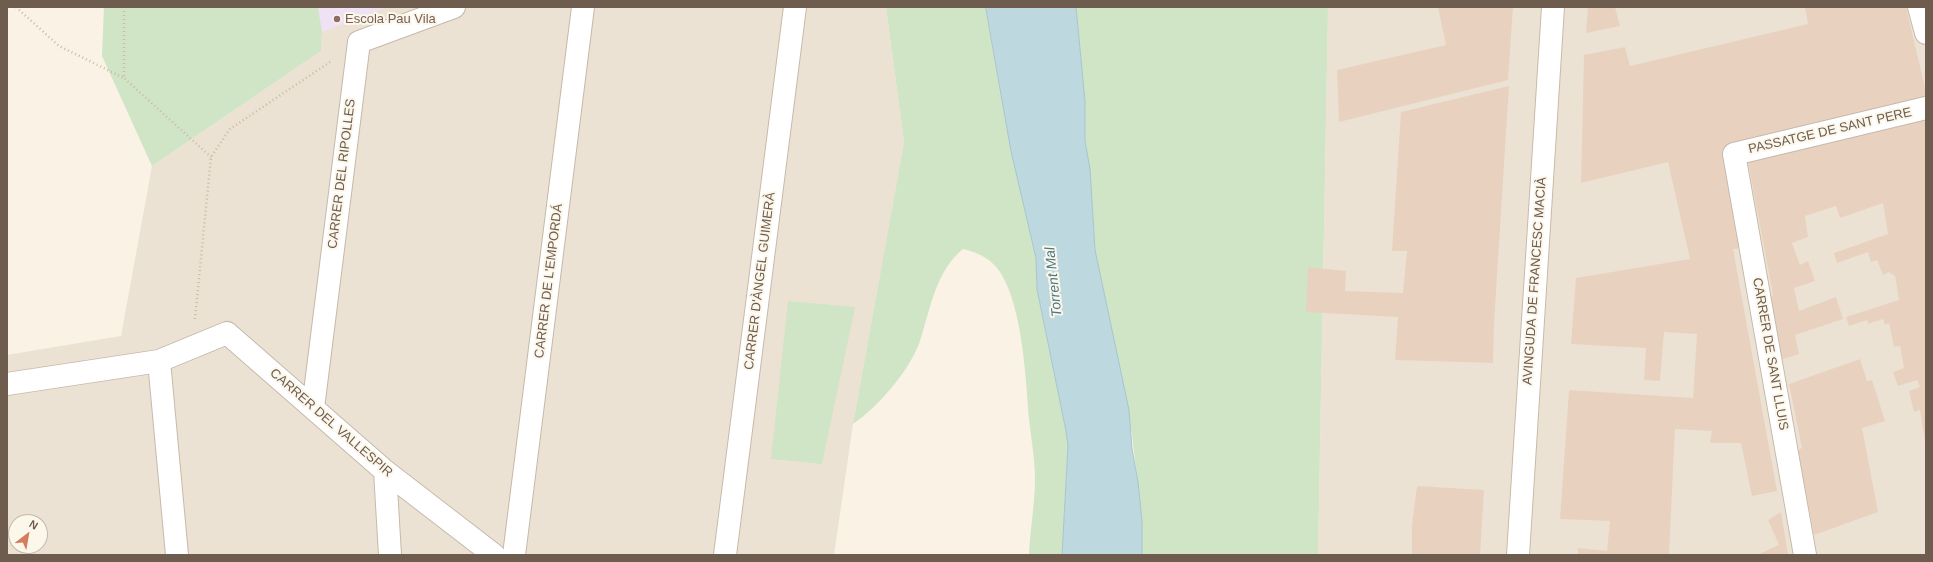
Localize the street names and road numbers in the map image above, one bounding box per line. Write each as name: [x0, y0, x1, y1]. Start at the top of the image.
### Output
street label: CARRER DEL RIPOLLES: [325, 98, 359, 250]
street label: PASSATGE DE SANT PERE: [1747, 105, 1913, 157]
street label: AVINGUDA DE FRANCESC MACIÀ: [1520, 176, 1550, 386]
street label: CARRER D'ÀNGEL GUIMERÀ: [741, 191, 779, 371]
street label: CARRER DE L'EMPORDÁ: [532, 203, 566, 359]
street label: CARRER DE SANT LLUIS: [1749, 277, 1791, 431]
street label: CARRER DEL VALLESPIR: [267, 366, 395, 480]

